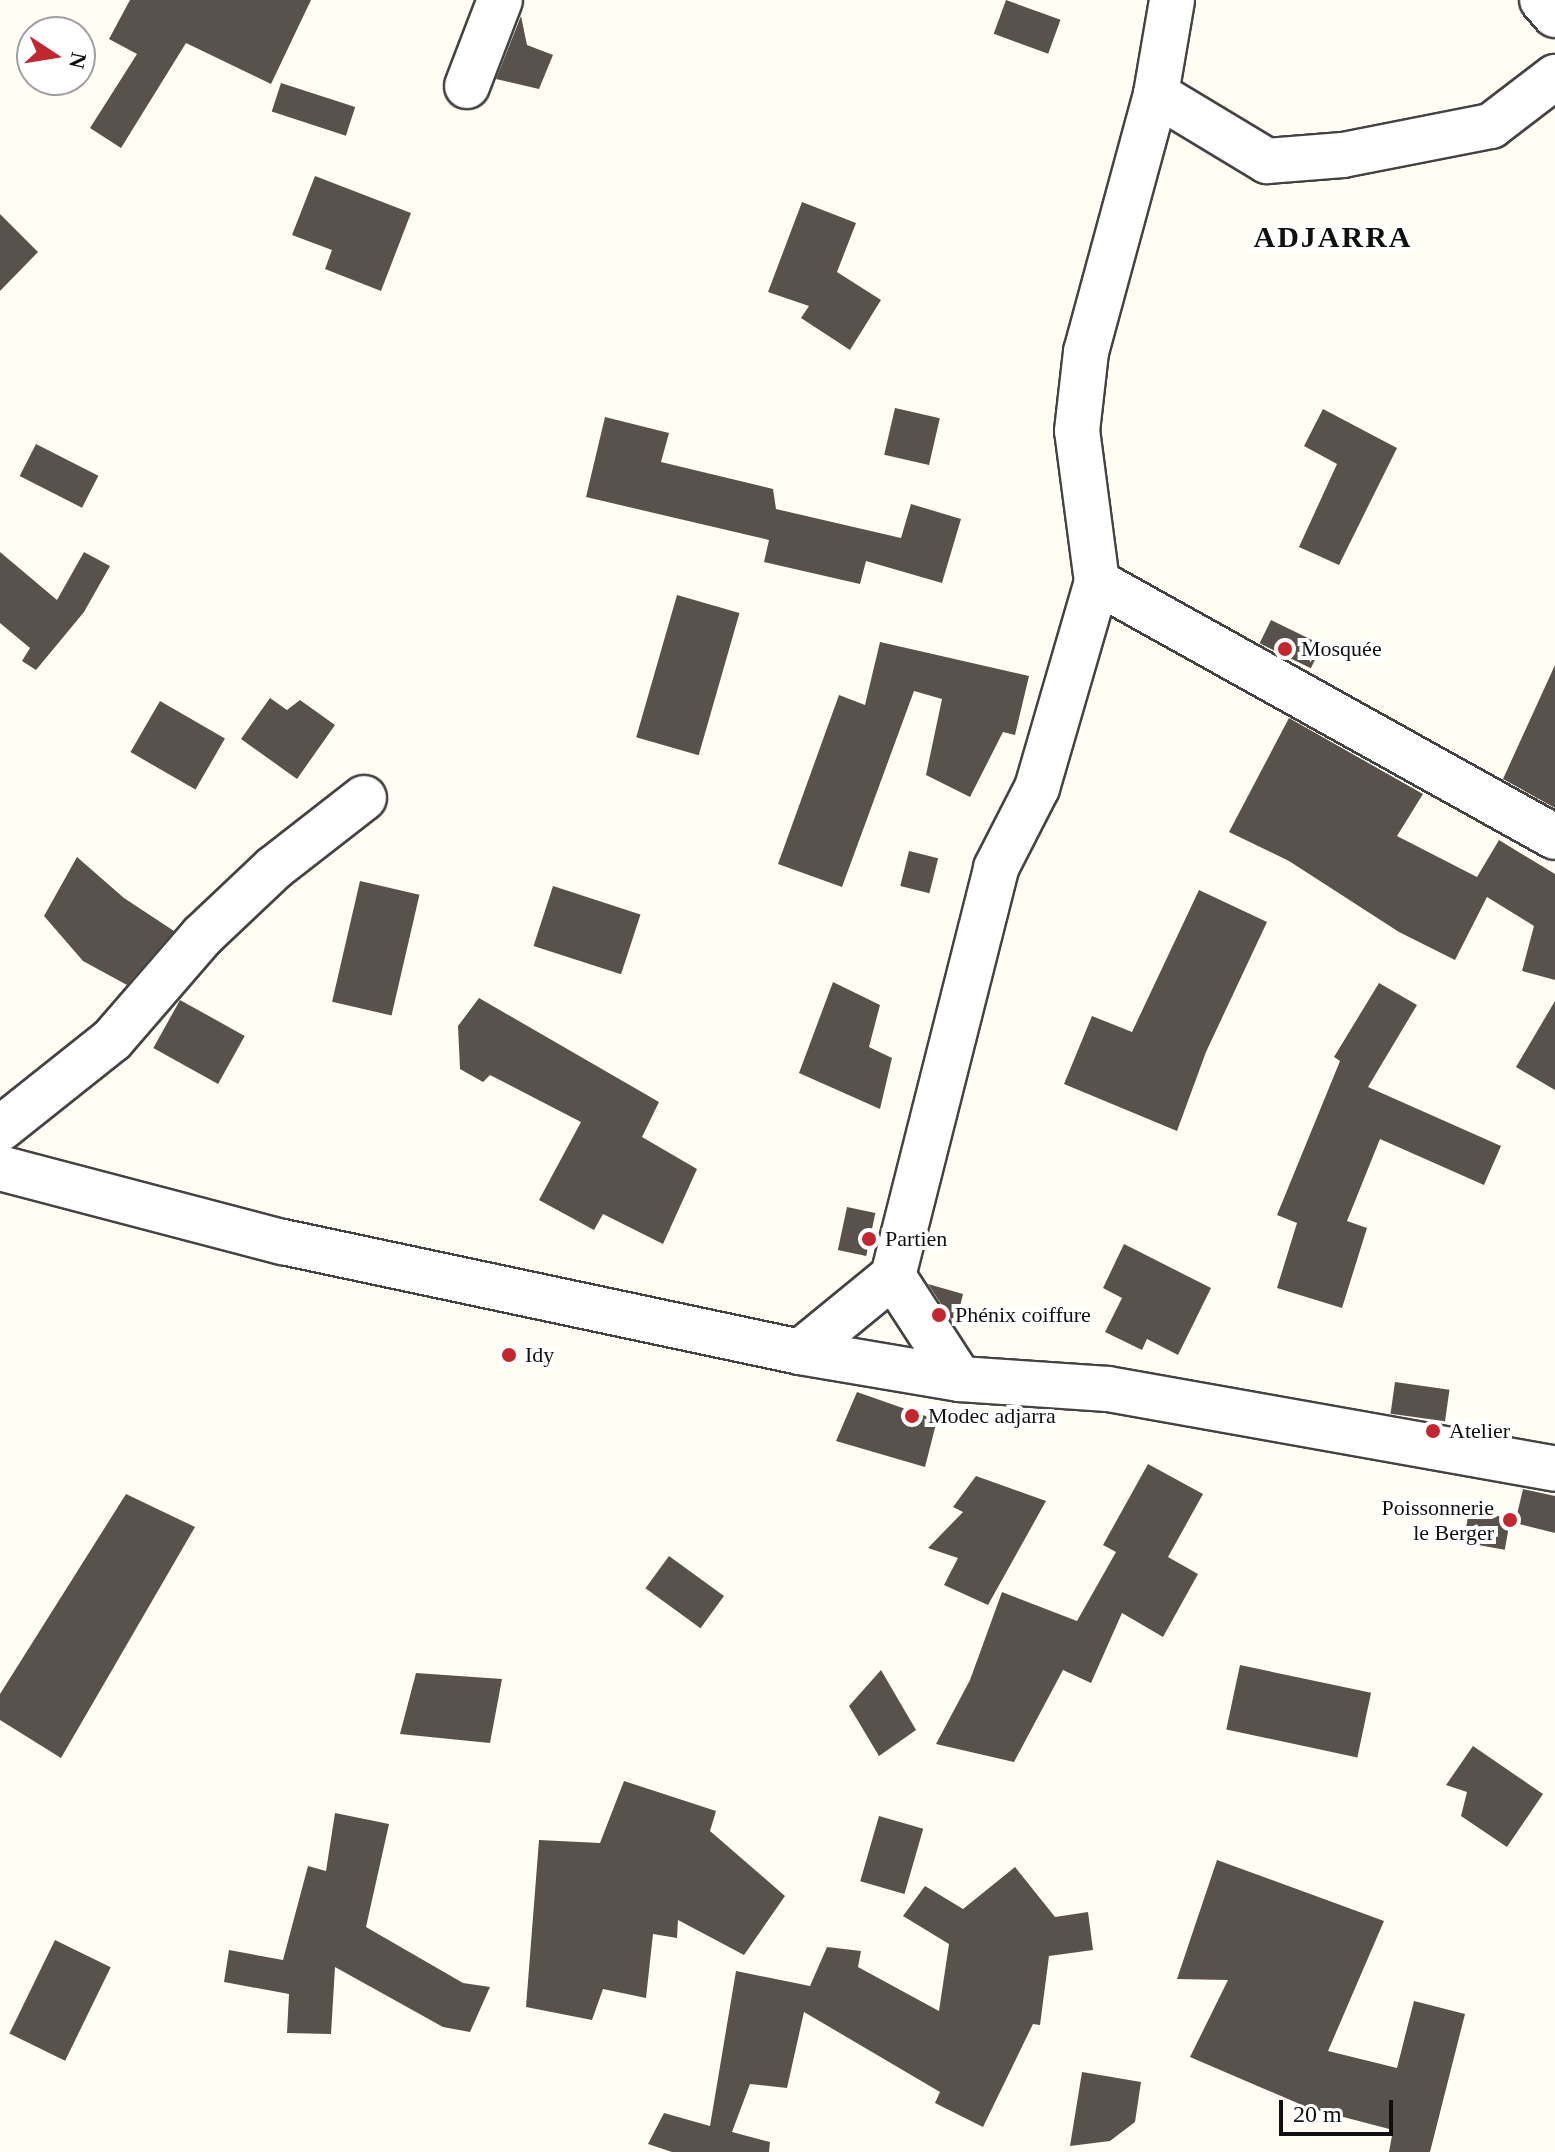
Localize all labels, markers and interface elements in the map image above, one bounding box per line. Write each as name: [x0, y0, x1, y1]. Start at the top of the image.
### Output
north arrow: [16, 16, 96, 96]
text: N: [64, 50, 92, 71]
district label: ADJARRA: [1254, 219, 1412, 255]
place label: Mosquée: [1301, 636, 1382, 662]
marker: Mosquée: [1276, 640, 1294, 658]
place label: Partien: [885, 1226, 947, 1252]
marker: Partien: [860, 1230, 878, 1248]
place label: Phénix coiffure: [955, 1302, 1091, 1328]
marker: Phénix coiffure: [930, 1306, 948, 1324]
place label: Idy: [525, 1342, 554, 1368]
marker: Idy: [500, 1346, 518, 1364]
place label: Modec adjarra: [928, 1403, 1056, 1429]
marker: Modec adjarra: [903, 1407, 921, 1425]
place label: Atelier: [1449, 1418, 1510, 1444]
marker: Atelier: [1424, 1422, 1442, 1440]
place label: Poissonnerie le Berger: [1382, 1494, 1494, 1546]
marker: Poissonnerie le Berger: [1501, 1511, 1519, 1529]
scale bar: [1283, 2084, 1397, 2134]
text: 20 m: [1293, 2101, 1342, 2127]

